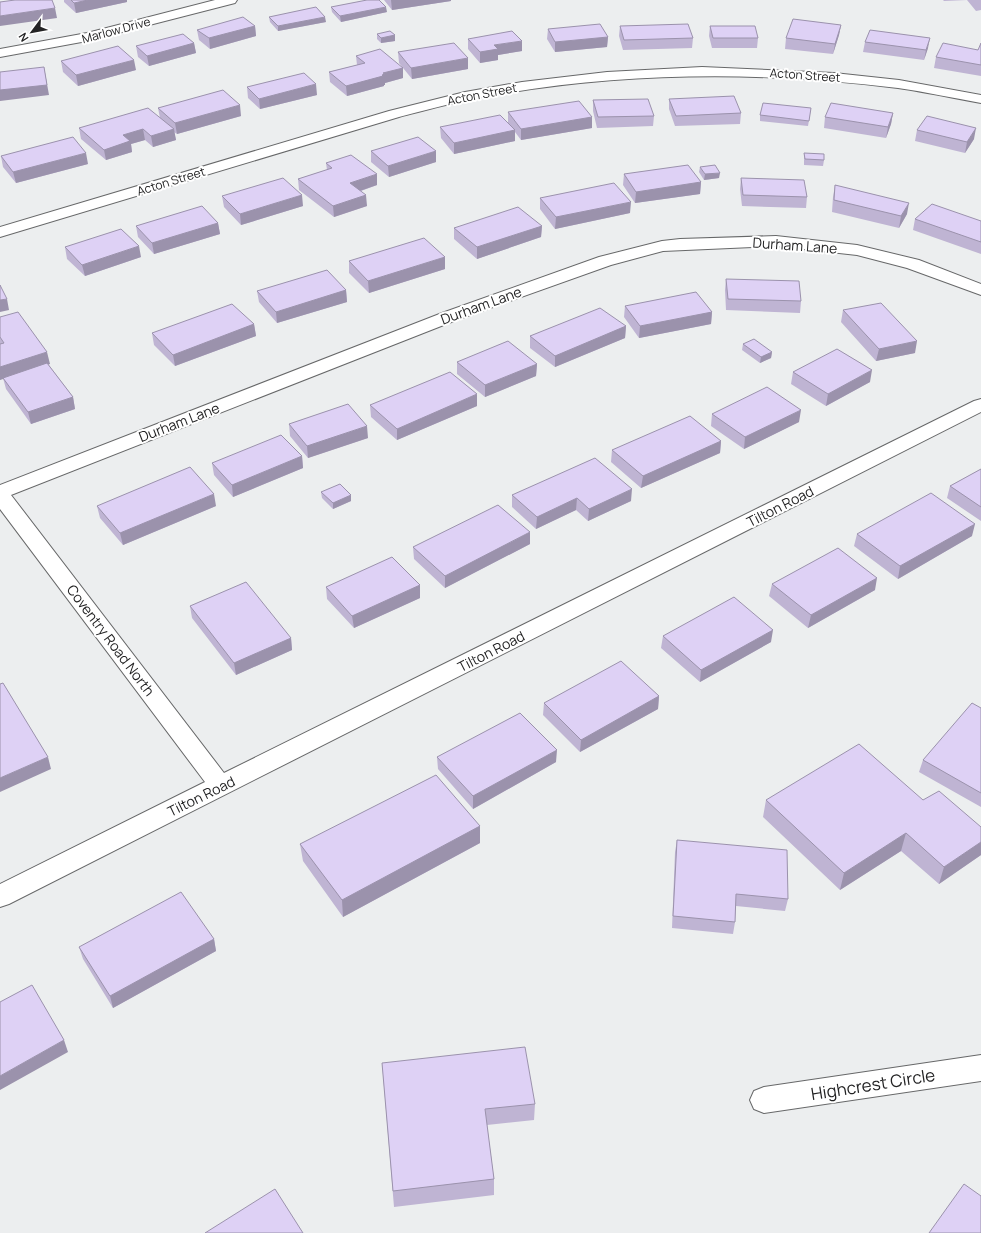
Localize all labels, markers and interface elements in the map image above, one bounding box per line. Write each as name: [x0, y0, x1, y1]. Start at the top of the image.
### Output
north arrow: [12, 12, 52, 52]
street label: Marlow Drive: [80, 13, 152, 47]
text: N: [15, 30, 32, 45]
street label: Acton Street: [769, 64, 841, 86]
street label: Acton Street: [446, 79, 518, 109]
street label: Acton Street: [135, 162, 207, 199]
street label: Durham Lane: [752, 233, 838, 257]
street label: Durham Lane: [438, 282, 524, 328]
street label: Durham Lane: [136, 398, 222, 446]
street label: Tilton Road: [743, 481, 817, 531]
street label: Coventry Road North: [63, 580, 159, 700]
street label: Tilton Road: [454, 626, 528, 676]
street label: Tilton Road: [164, 772, 238, 820]
street label: Highcrest Circle: [809, 1063, 937, 1105]

